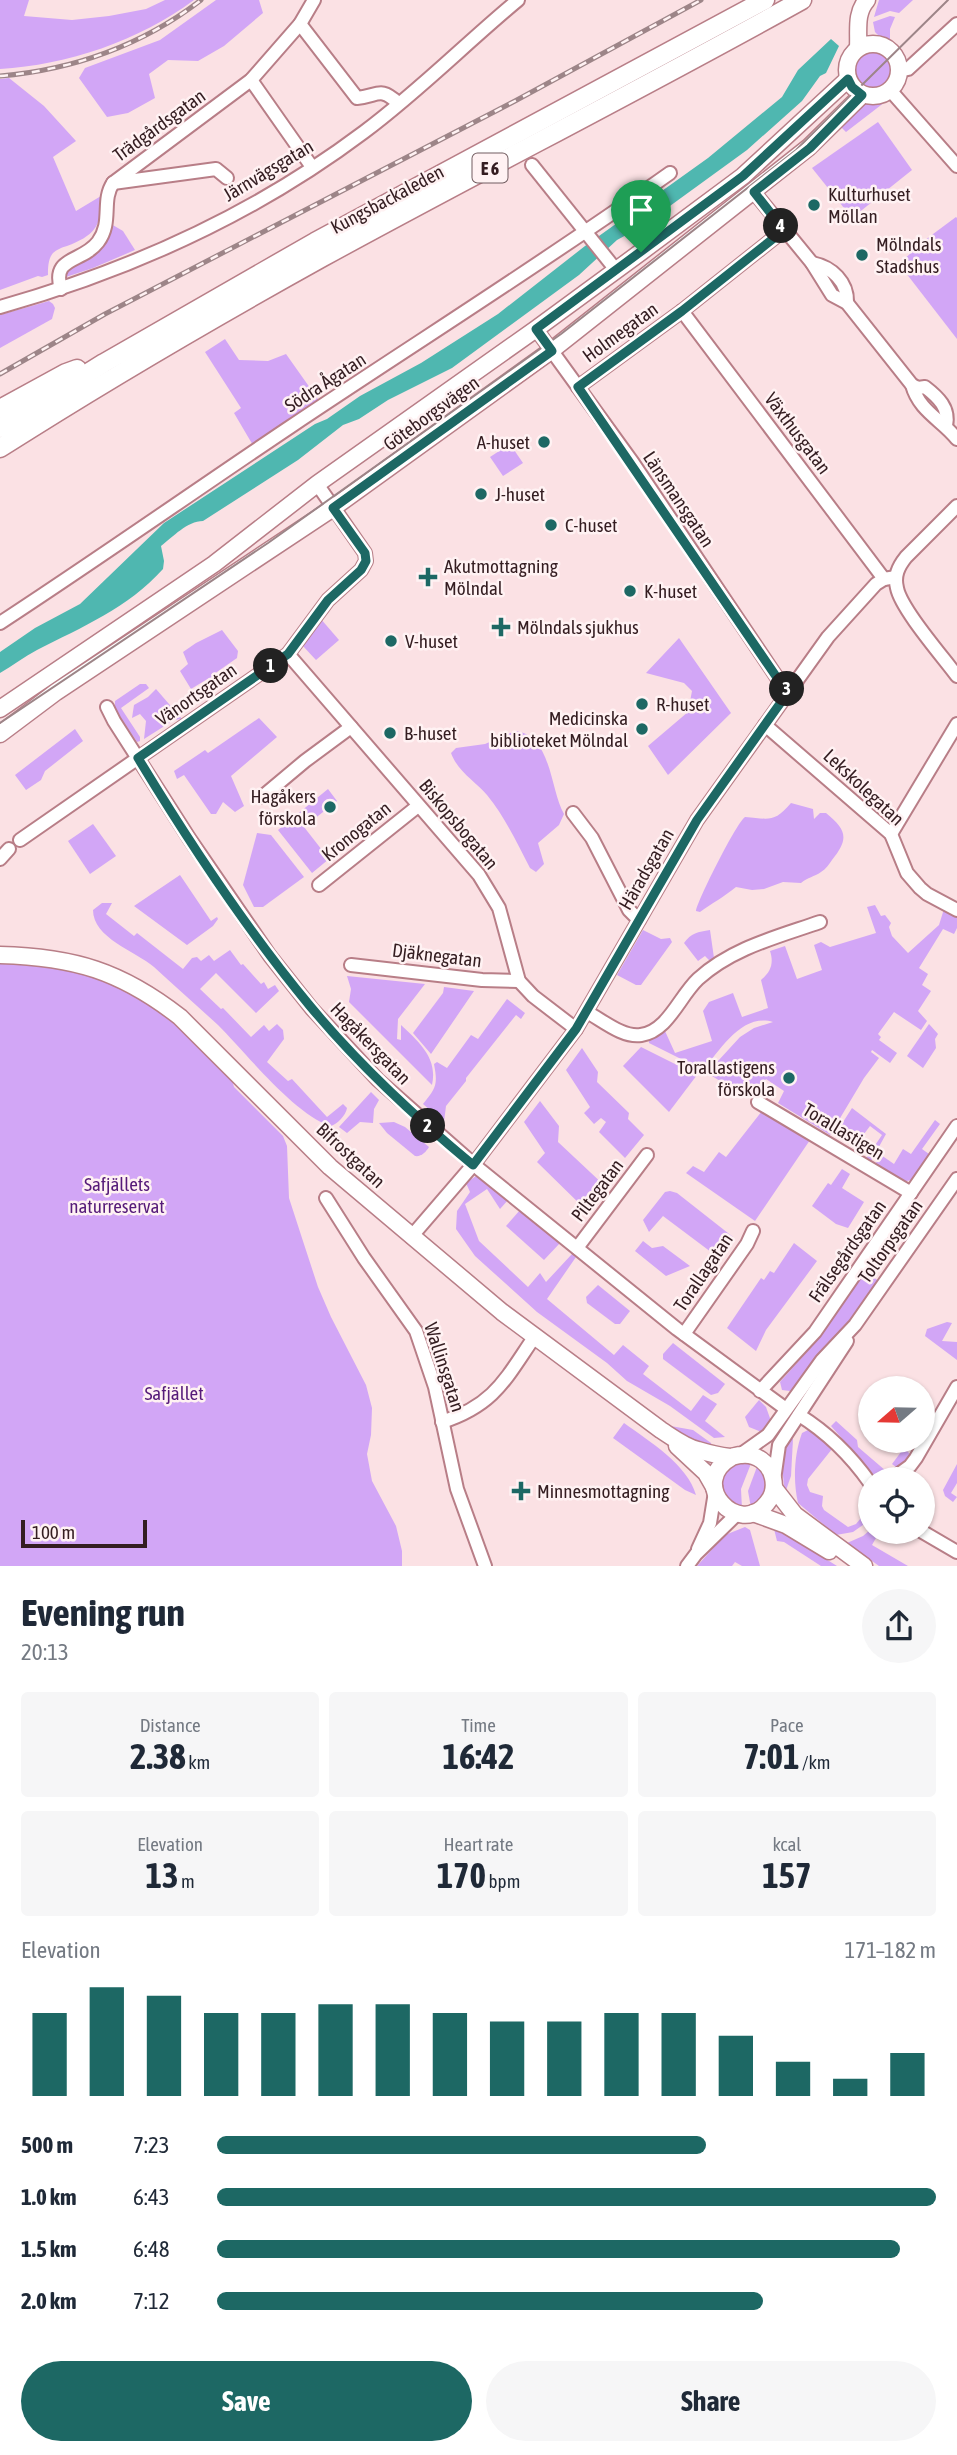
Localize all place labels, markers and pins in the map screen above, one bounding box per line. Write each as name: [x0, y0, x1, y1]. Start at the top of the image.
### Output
pin: [611, 180, 671, 252]
place label: Kulturhuset Möllan: [828, 183, 911, 227]
marker: Kulturhuset Möllan: [806, 197, 822, 213]
pin: 4: [764, 208, 798, 244]
place label: Mölndals Stadshus: [876, 233, 942, 277]
marker: Mölndals Stadshus: [854, 247, 870, 263]
place label: A-huset: [477, 431, 530, 453]
marker: A-huset: [536, 434, 552, 450]
place label: J-huset: [495, 483, 545, 505]
marker: J-huset: [473, 486, 489, 502]
place label: C-huset: [565, 514, 618, 536]
marker: C-huset: [543, 517, 559, 533]
place label: Akutmottagning Mölndal: [444, 555, 559, 599]
marker: Akutmottagning Mölndal: [418, 567, 438, 587]
place label: K-huset: [644, 580, 697, 602]
marker: K-huset: [622, 583, 638, 599]
place label: Mölndals sjukhus: [517, 616, 639, 638]
marker: Mölndals sjukhus: [491, 617, 511, 637]
place label: V-huset: [405, 630, 458, 652]
marker: V-huset: [383, 633, 399, 649]
pin: 1: [254, 648, 288, 684]
pin: 3: [770, 672, 804, 706]
place label: R-huset: [656, 693, 709, 715]
marker: R-huset: [634, 696, 650, 712]
place label: Medicinska biblioteket Mölndal: [490, 707, 628, 751]
marker: Medicinska biblioteket Mölndal: [634, 721, 650, 737]
place label: B-huset: [404, 722, 457, 744]
marker: B-huset: [382, 725, 398, 741]
place label: Hagåkers förskola: [251, 785, 316, 829]
marker: Hagåkers förskola: [322, 799, 338, 815]
place label: Torallastigens förskola: [677, 1056, 775, 1100]
marker: Torallastigens förskola: [781, 1070, 797, 1086]
pin: 2: [410, 1108, 446, 1144]
place label: Minnesmottagning: [537, 1480, 670, 1502]
marker: Minnesmottagning: [511, 1481, 531, 1501]

